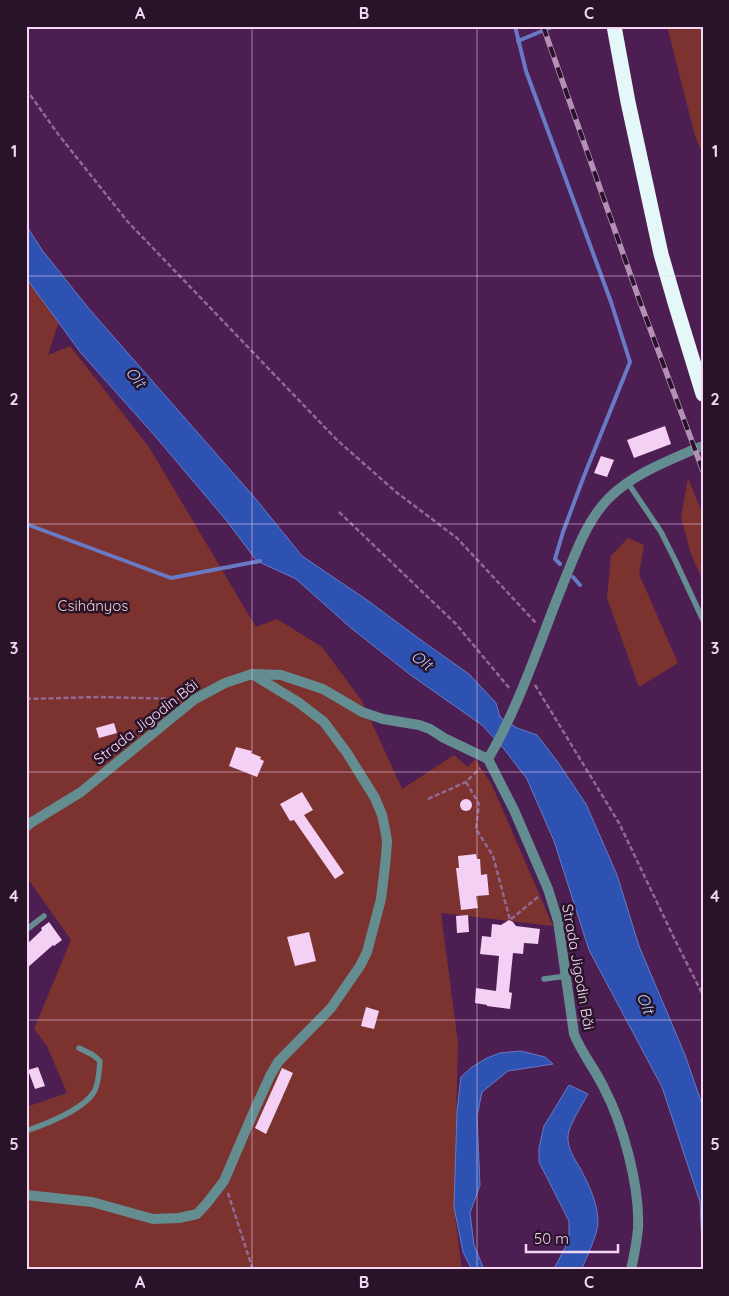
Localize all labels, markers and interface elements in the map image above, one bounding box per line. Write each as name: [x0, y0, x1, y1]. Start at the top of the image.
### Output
text: A: [135, 3, 146, 23]
text: B: [359, 3, 369, 23]
text: C: [584, 3, 594, 23]
text: 1: [11, 141, 17, 161]
text: 1: [712, 141, 718, 161]
water label: Olt: [122, 362, 151, 393]
text: 2: [9, 389, 19, 409]
text: 2: [710, 389, 720, 409]
park label: Csihányos: [58, 596, 128, 615]
text: 3: [10, 638, 18, 658]
text: 3: [711, 638, 719, 658]
water label: Olt: [408, 646, 438, 675]
street label: Strada Jigodin Băi: [90, 675, 202, 768]
text: 4: [9, 886, 19, 906]
text: 4: [710, 886, 720, 906]
street label: Strada Jigodin Băi: [558, 902, 599, 1031]
water label: Olt: [633, 989, 660, 1018]
text: 5: [9, 1134, 19, 1154]
text: 5: [710, 1134, 720, 1154]
scale bar: [526, 1221, 619, 1253]
text: 50 m: [534, 1229, 569, 1248]
text: A: [135, 1272, 146, 1292]
text: B: [359, 1272, 369, 1292]
text: C: [584, 1272, 594, 1292]

